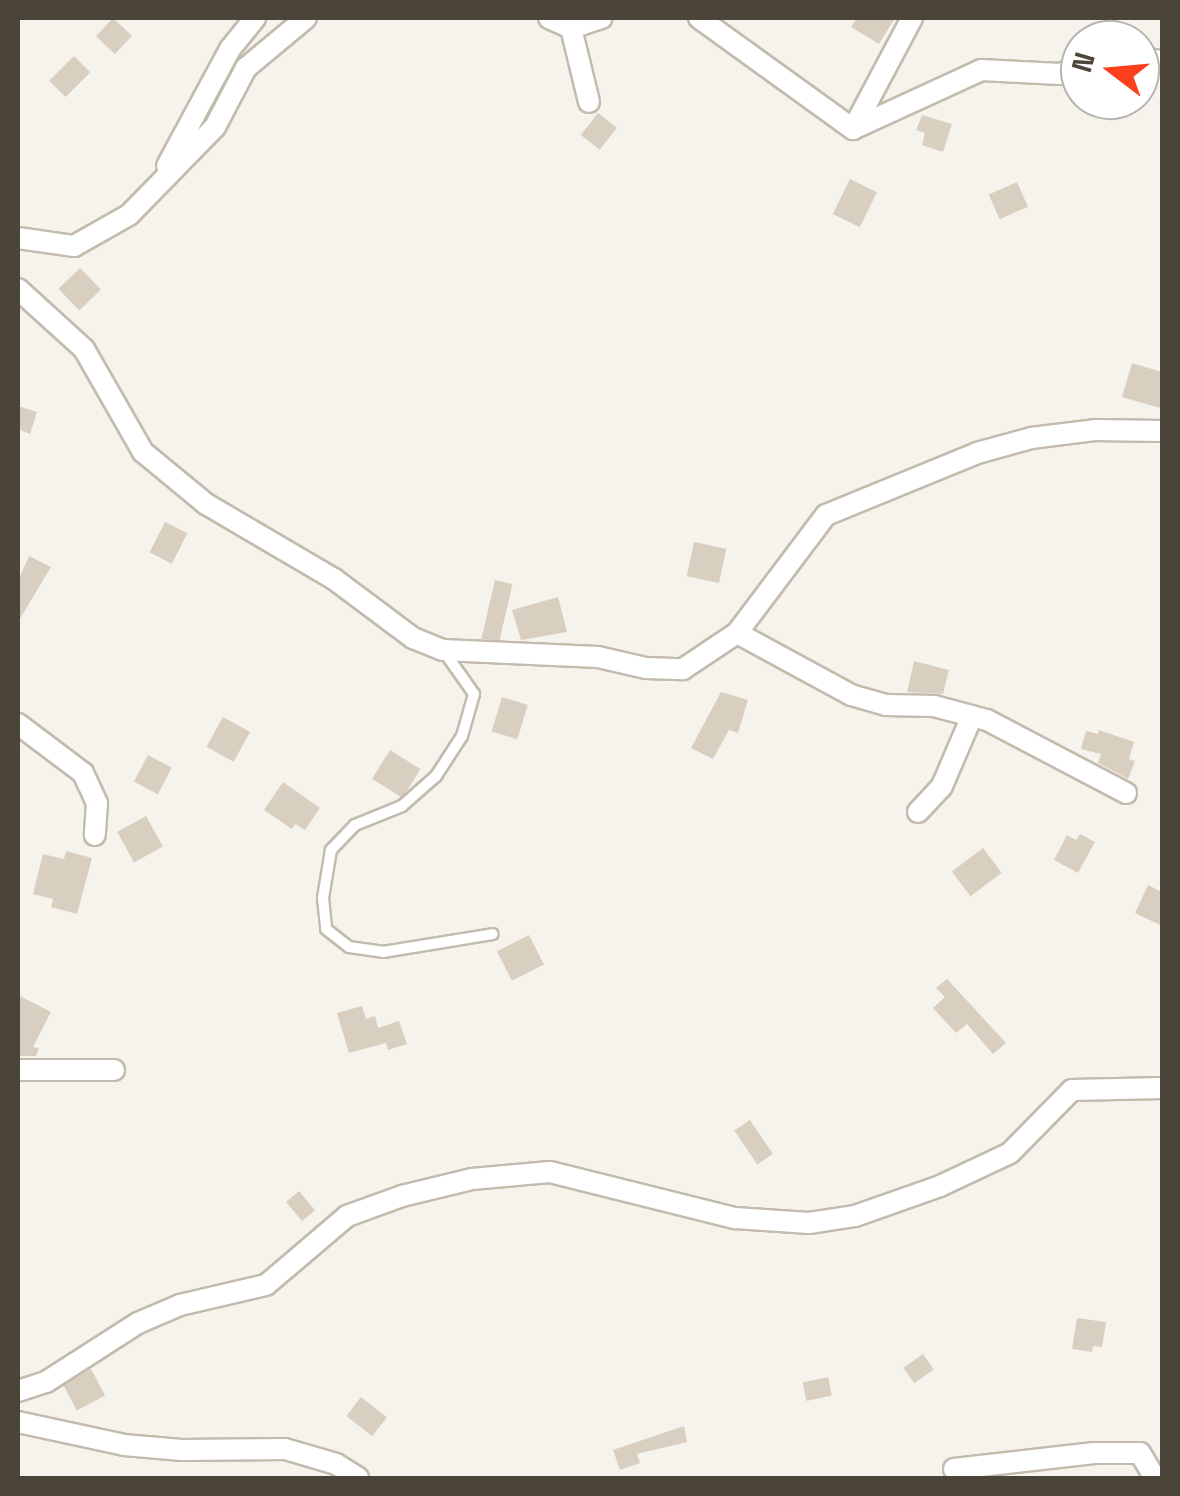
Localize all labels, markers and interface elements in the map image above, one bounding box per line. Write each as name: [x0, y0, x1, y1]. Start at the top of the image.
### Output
north arrow: [1060, 20, 1160, 120]
text: N: [1063, 48, 1103, 76]

